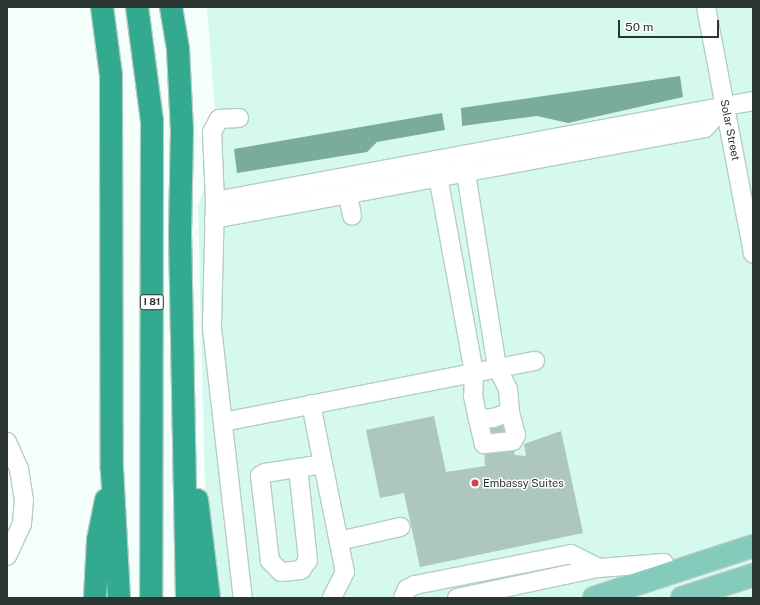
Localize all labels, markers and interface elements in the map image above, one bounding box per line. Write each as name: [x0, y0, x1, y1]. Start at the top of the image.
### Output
scale bar: [620, 12, 721, 38]
text: 50 m: [625, 20, 653, 34]
street label: Solar Street: [718, 98, 742, 162]
road number: I 81: [139, 294, 165, 310]
place label: Embassy Suites: [483, 476, 564, 490]
marker: Embassy Suites: [470, 478, 480, 488]

